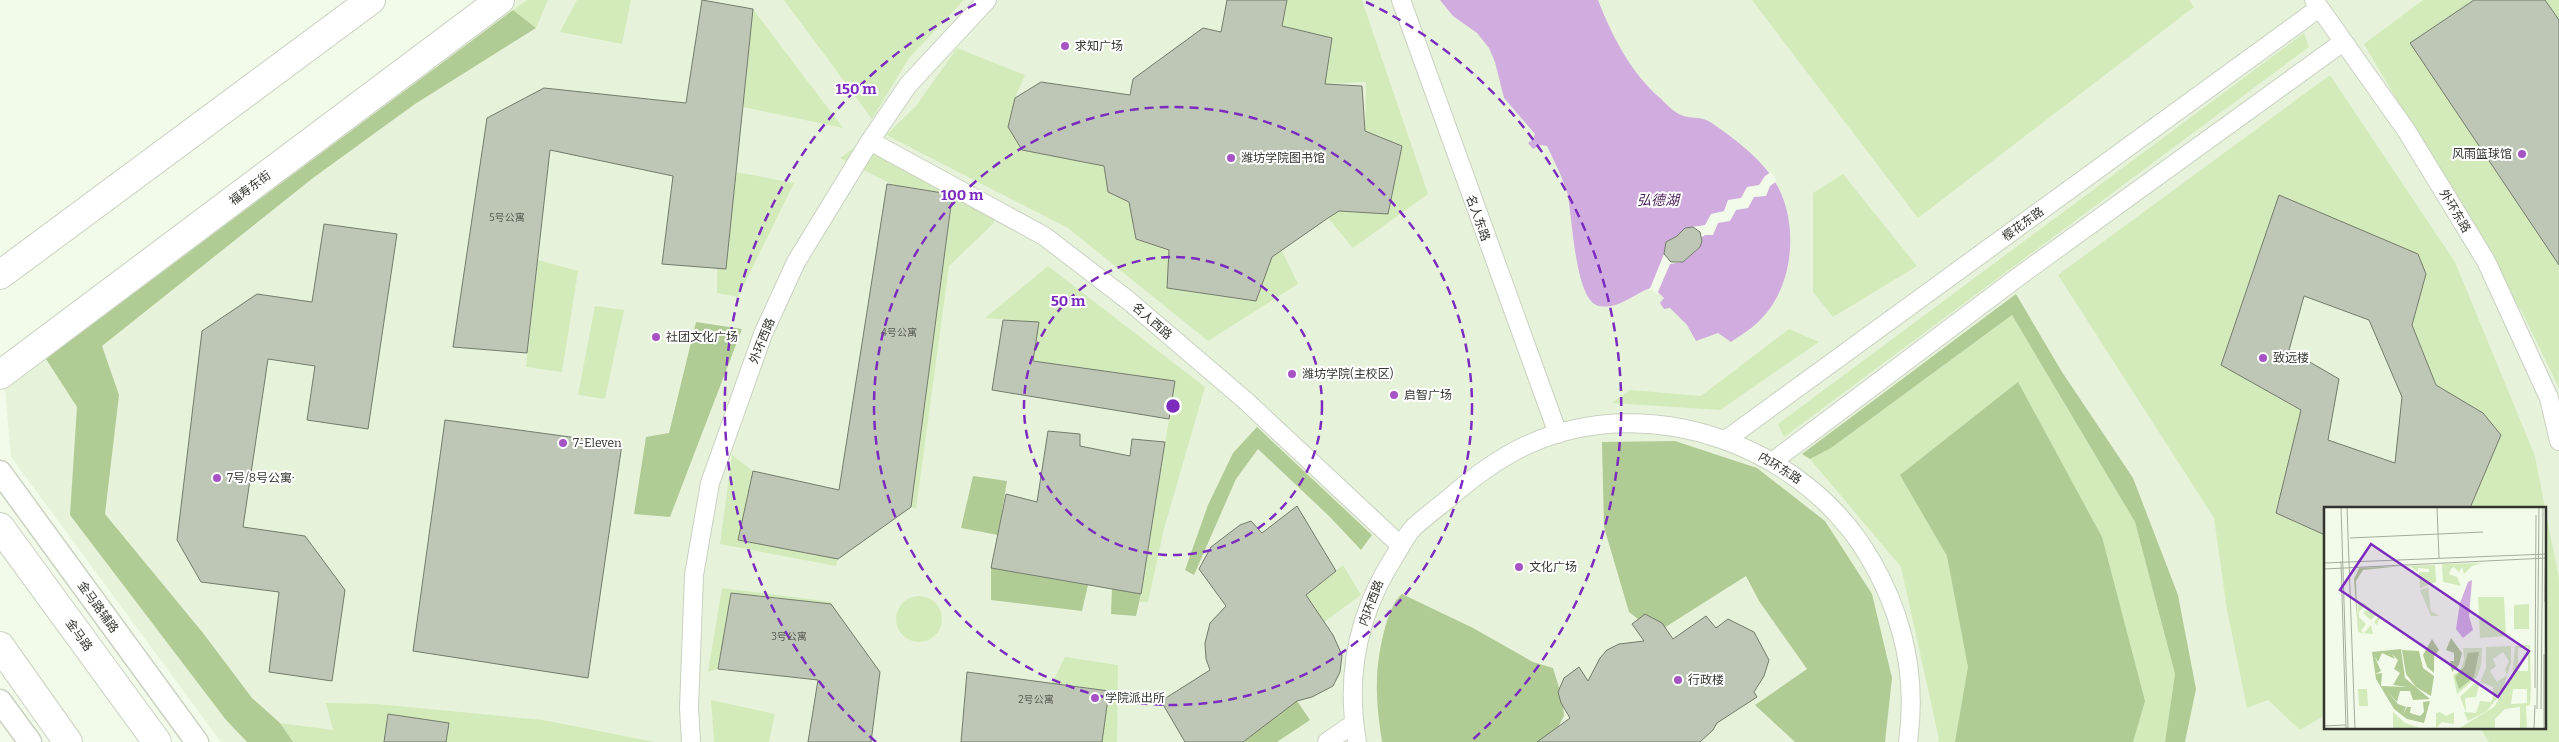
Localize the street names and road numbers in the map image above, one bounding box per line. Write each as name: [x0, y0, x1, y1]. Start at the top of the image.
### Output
street label: 福寿东街: [227, 168, 273, 208]
street label: 外环东路: [2437, 187, 2473, 235]
street label: 名人东路: [1463, 193, 1493, 243]
street label: 樱花东路: [1999, 204, 2047, 244]
street label: 名人西路: [1129, 300, 1175, 342]
street label: 外环西路: [747, 316, 777, 366]
street label: 内环东路: [1756, 449, 1804, 487]
street label: 金马路辅路: [75, 578, 121, 636]
street label: 内环西路: [1356, 578, 1386, 628]
street label: 金马路: [63, 616, 95, 654]

